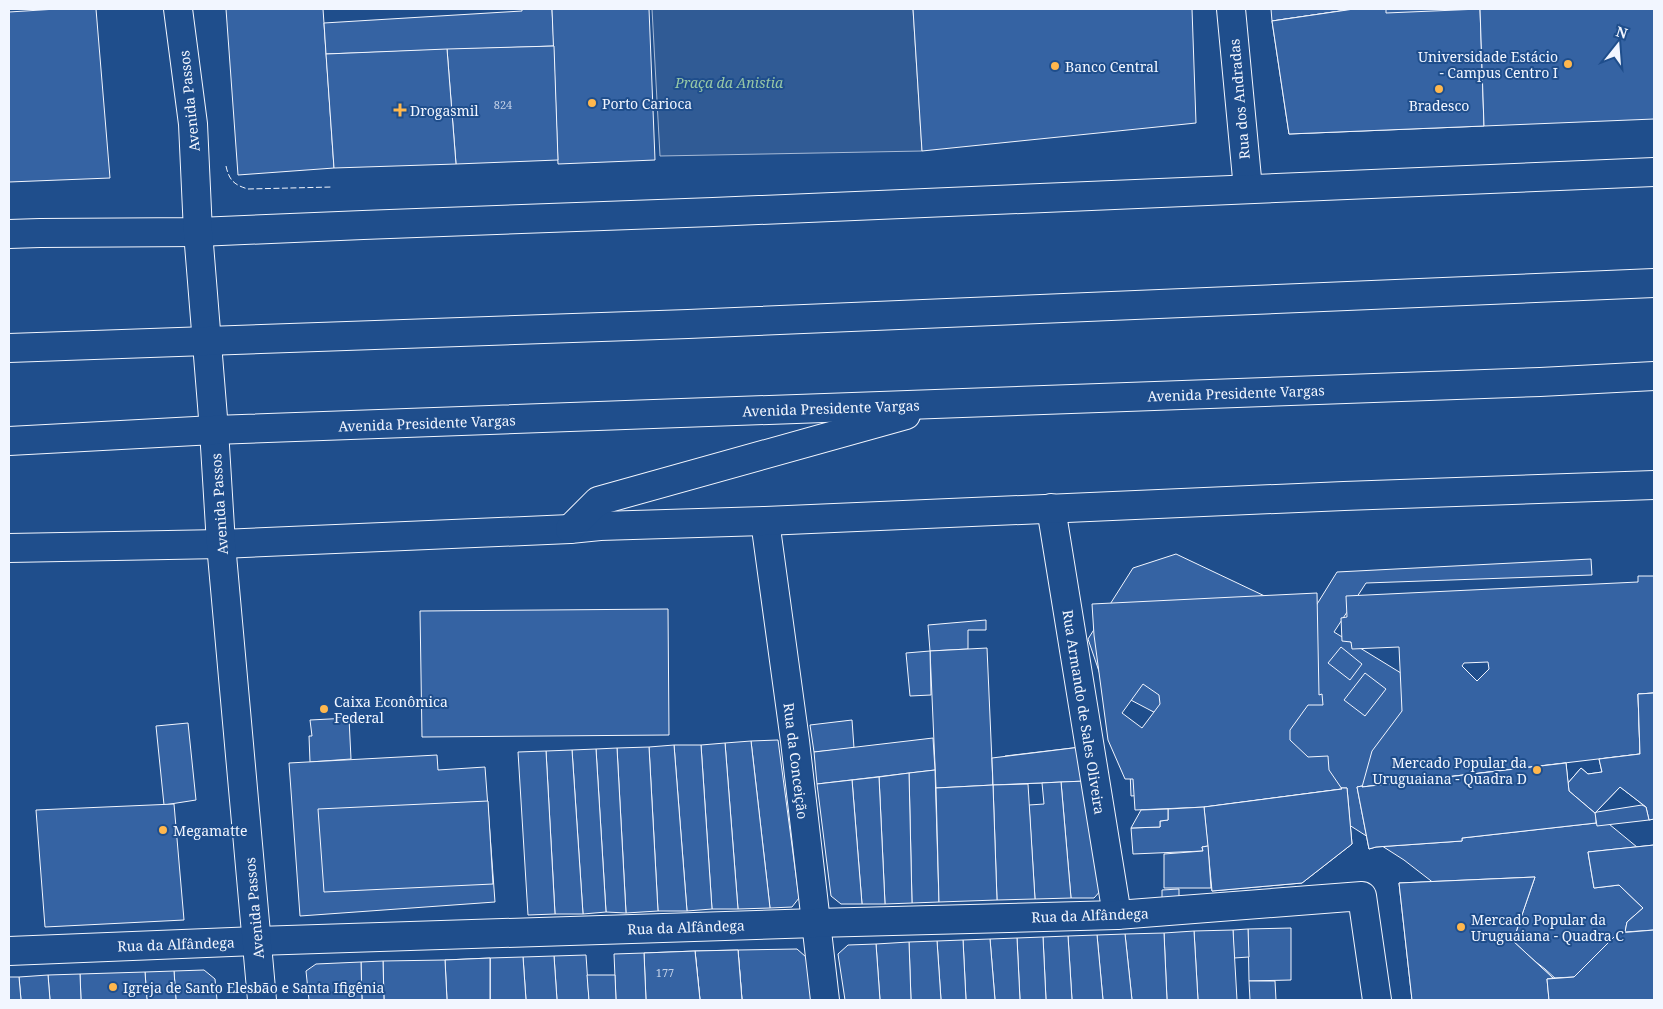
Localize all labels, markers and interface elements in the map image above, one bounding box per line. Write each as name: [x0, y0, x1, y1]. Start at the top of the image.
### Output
north arrow: [1593, 20, 1643, 70]
text: N: [1614, 21, 1630, 43]
street label: Rua dos Andradas: [1224, 38, 1254, 160]
place label: Universidade Estácio - Campus Centro I: [1418, 47, 1558, 82]
street label: Avenida Passos: [174, 49, 204, 153]
place label: Banco Central: [1065, 57, 1159, 76]
marker: Universidade Estácio - Campus Centro I: [1562, 58, 1574, 70]
marker: Banco Central: [1049, 60, 1061, 72]
park label: Praça da Anistia: [674, 73, 784, 92]
marker: Bradesco: [1433, 83, 1445, 95]
place label: Porto Carioca: [602, 94, 692, 113]
place label: Bradesco: [1409, 96, 1469, 115]
house number: 824: [494, 97, 512, 112]
marker: Porto Carioca: [586, 97, 598, 109]
place label: Drogasmil: [410, 101, 479, 120]
marker: Drogasmil: [394, 104, 406, 116]
street label: Avenida Presidente Vargas: [1147, 380, 1325, 406]
street label: Avenida Presidente Vargas: [742, 395, 920, 421]
street label: Avenida Presidente Vargas: [338, 410, 516, 436]
street label: Avenida Passos: [206, 453, 232, 555]
street label: Rua Armando de Sales Oliveira: [1058, 608, 1110, 816]
place label: Caixa Econômica Federal: [334, 692, 448, 727]
street label: Rua da Conceição: [779, 702, 813, 820]
marker: Caixa Econômica Federal: [318, 703, 330, 715]
place label: Mercado Popular da Uruguaiana - Quadra D: [1373, 753, 1527, 788]
marker: Mercado Popular da Uruguaiana - Quadra D: [1531, 764, 1543, 776]
place label: Megamatte: [173, 821, 248, 840]
marker: Megamatte: [157, 824, 169, 836]
street label: Avenida Passos: [240, 857, 268, 959]
street label: Rua da Alfândega: [1031, 903, 1149, 927]
place label: Mercado Popular da Uruguaiana - Quadra C: [1471, 910, 1624, 945]
street label: Rua da Alfândega: [627, 915, 745, 939]
marker: Mercado Popular da Uruguaiana - Quadra C: [1455, 921, 1467, 933]
street label: Rua da Alfândega: [117, 932, 235, 956]
house number: 177: [656, 965, 674, 980]
place label: Igreja de Santo Elesbão e Santa Ifigênia: [123, 978, 384, 997]
marker: Igreja de Santo Elesbão e Santa Ifigênia: [107, 981, 119, 993]

